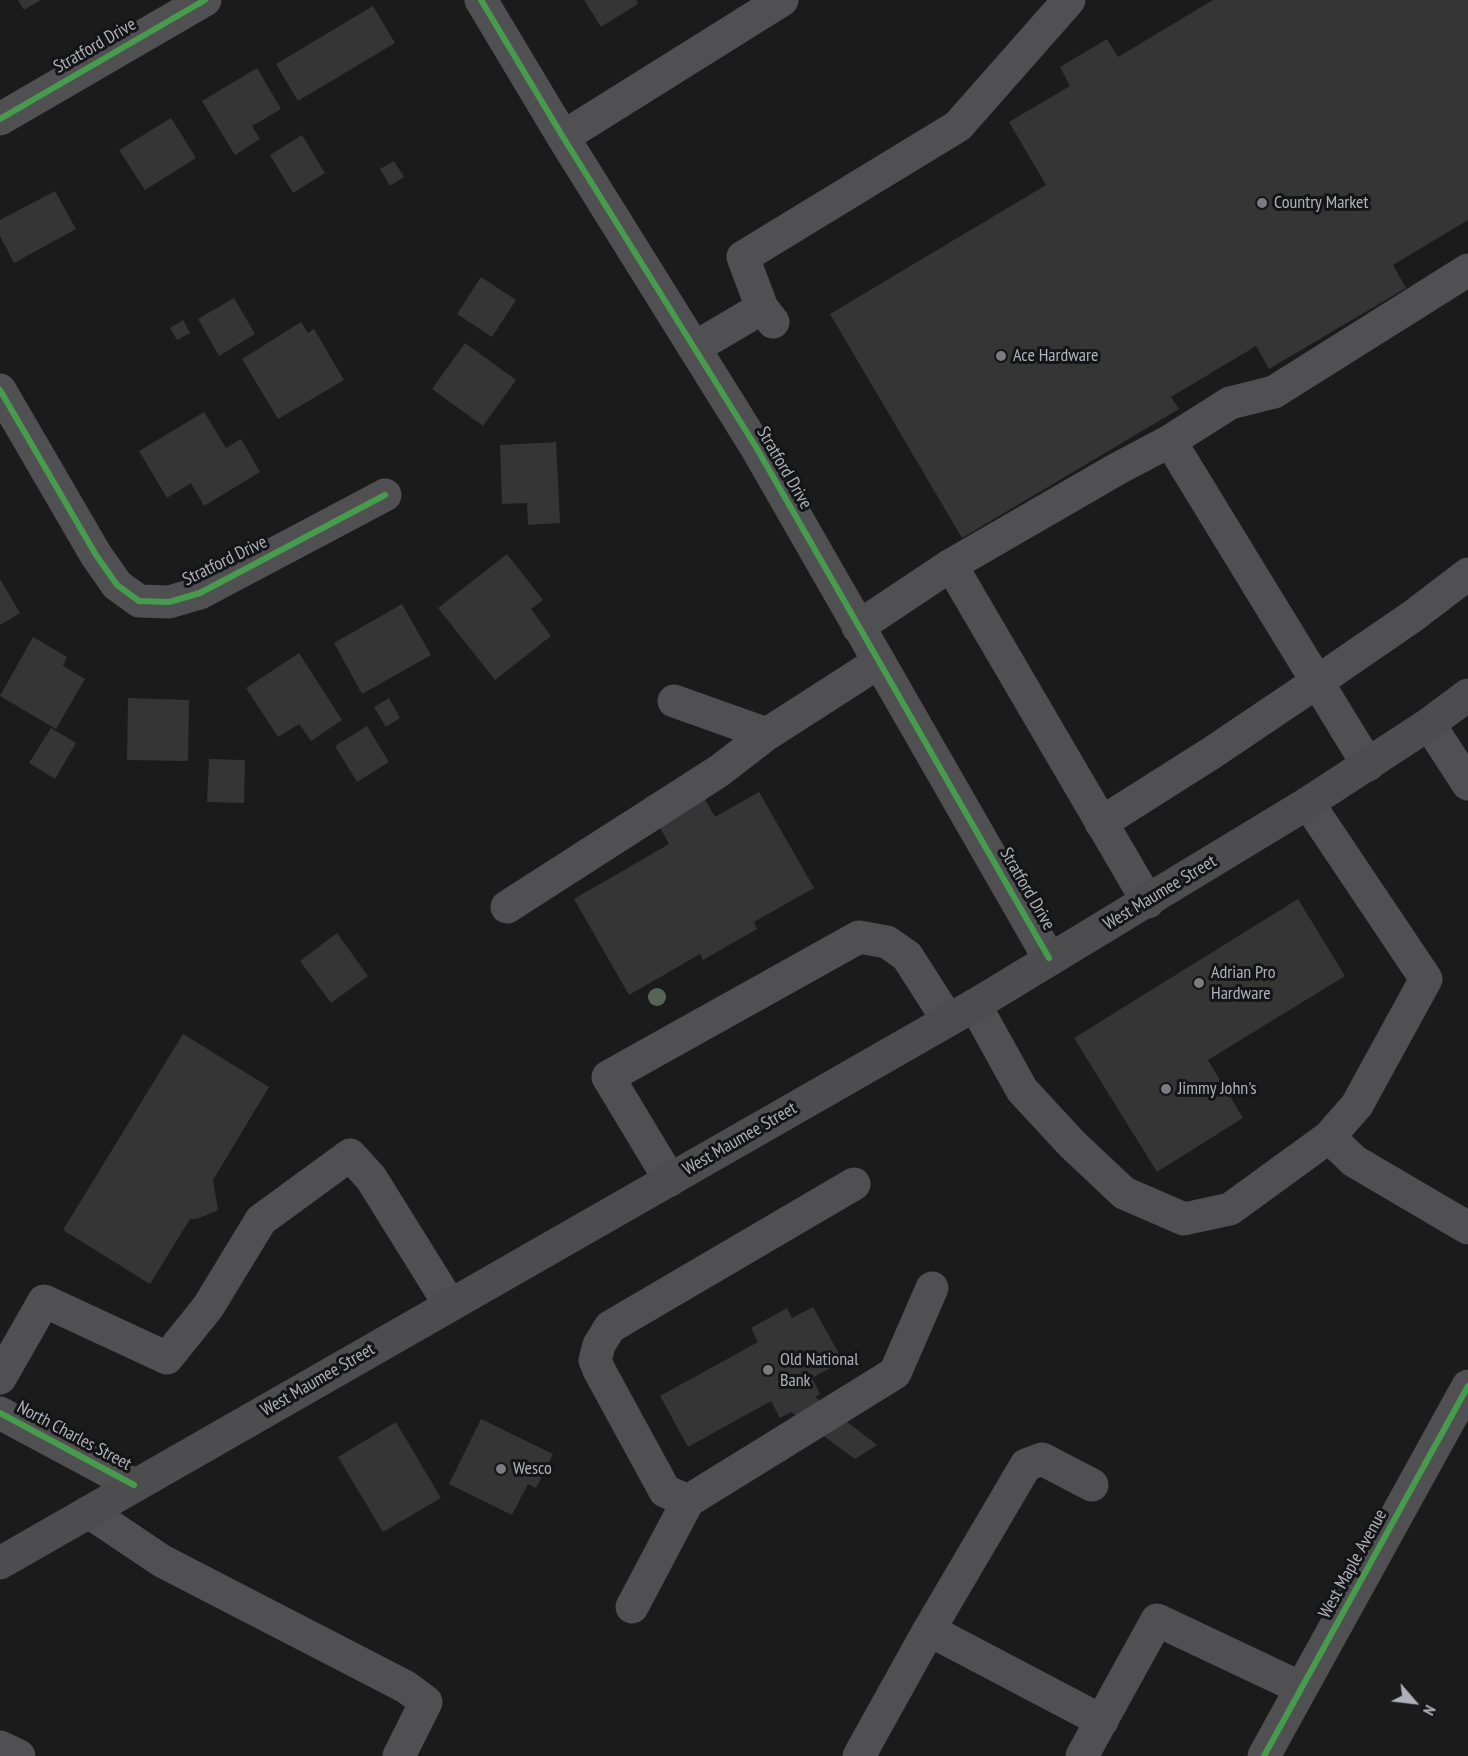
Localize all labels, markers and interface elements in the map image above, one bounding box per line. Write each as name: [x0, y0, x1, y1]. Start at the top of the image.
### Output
street label: Stratford Drive: [50, 14, 140, 78]
place label: Country Market: [1274, 192, 1368, 214]
marker: Country Market: [1255, 196, 1269, 210]
place label: Ace Hardware: [1013, 345, 1098, 367]
marker: Ace Hardware: [994, 349, 1008, 363]
street label: Stratford Drive: [752, 423, 816, 513]
street label: Stratford Drive: [179, 531, 271, 591]
street label: Stratford Drive: [995, 844, 1059, 934]
street label: West Maumee Street: [1100, 851, 1220, 935]
place label: Adrian Pro Hardware: [1211, 962, 1275, 1004]
marker: Adrian Pro Hardware: [1192, 976, 1206, 990]
place label: Jimmy John's: [1178, 1078, 1257, 1100]
marker: Jimmy John's: [1159, 1082, 1173, 1096]
street label: West Maumee Street: [679, 1098, 801, 1180]
street label: West Maumee Street: [257, 1339, 379, 1421]
place label: Old National Bank: [780, 1349, 858, 1392]
marker: Old National Bank: [761, 1363, 775, 1377]
street label: North Charles Street: [13, 1397, 135, 1475]
place label: Wesco: [513, 1458, 552, 1480]
marker: Wesco: [494, 1462, 508, 1476]
street label: West Maple Avenue: [1314, 1506, 1392, 1622]
north arrow: [1384, 1672, 1444, 1732]
text: N: [1419, 1702, 1441, 1719]

